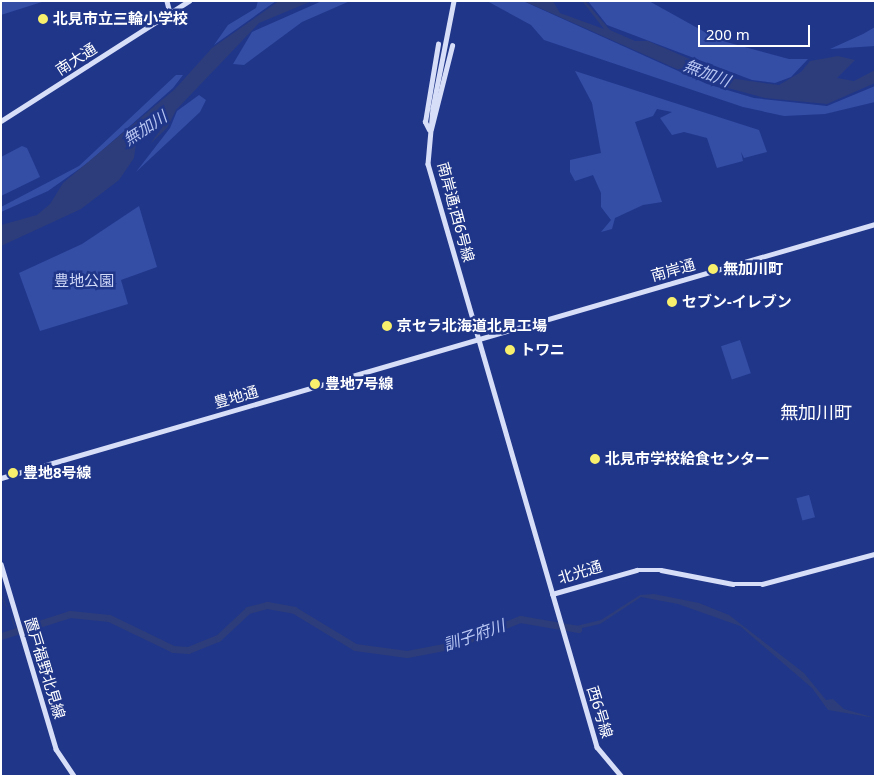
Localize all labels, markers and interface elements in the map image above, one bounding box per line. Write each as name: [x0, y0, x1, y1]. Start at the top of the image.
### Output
place label: 北見市立三輪小学校: [53, 10, 188, 28]
marker: 北見市立三輪小学校: [37, 13, 49, 25]
scale bar: [701, 15, 814, 47]
text: 200 m: [706, 24, 750, 44]
street label: 南大通: [52, 39, 100, 79]
water label: 無加川: [681, 55, 733, 91]
water label: 無加川: [120, 107, 170, 149]
street label: 南岸通;西6号線: [434, 160, 478, 264]
street label: 南岸通: [649, 255, 697, 285]
place label: 無加川町: [723, 260, 783, 278]
marker: 無加川町: [707, 263, 719, 275]
park label: 豊地公園: [54, 272, 114, 290]
place label: セブン-イレブン: [682, 293, 792, 311]
marker: セブン-イレブン: [666, 296, 678, 308]
place label: 京セラ北海道北見工場: [397, 317, 547, 335]
marker: 京セラ北海道北見工場: [381, 320, 393, 332]
place label: トワニ: [520, 341, 565, 359]
marker: トワニ: [504, 344, 516, 356]
place label: 豊地7号線: [325, 375, 394, 393]
marker: 豊地7号線: [309, 378, 321, 390]
street label: 豊地通: [212, 382, 260, 412]
district label: 無加川町: [780, 401, 852, 423]
place label: 北見市学校給食センター: [605, 450, 770, 468]
marker: 北見市学校給食センター: [589, 453, 601, 465]
place label: 豊地8号線: [23, 464, 92, 482]
marker: 豊地8号線: [7, 467, 19, 479]
street label: 北光通: [556, 557, 604, 587]
street label: 置戸福野北見線: [21, 615, 69, 721]
water label: 訓子府川: [441, 616, 507, 654]
street label: 西6号線: [584, 684, 616, 740]

